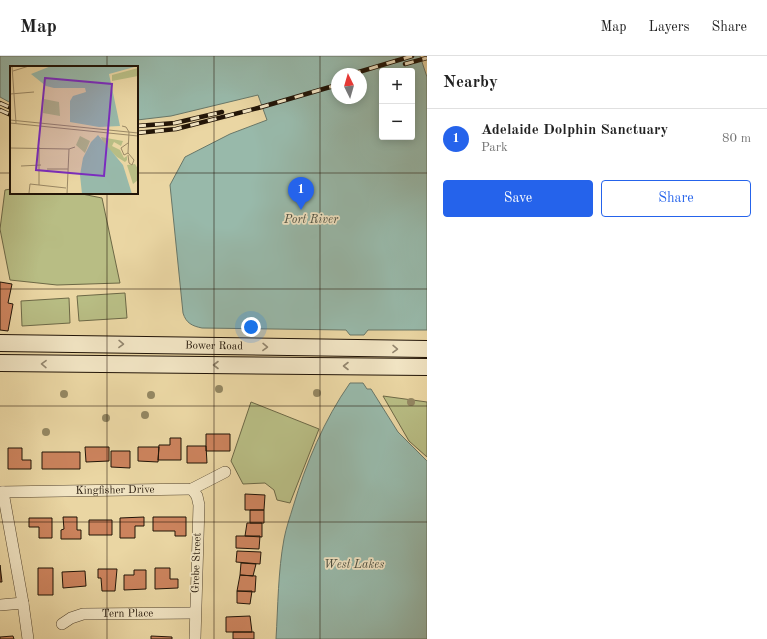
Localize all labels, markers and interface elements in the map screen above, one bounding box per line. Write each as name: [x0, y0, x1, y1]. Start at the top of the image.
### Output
text: Map: [20, 18, 57, 37]
text: Map: [601, 20, 627, 34]
text: Layers: [649, 20, 690, 34]
text: Share: [712, 20, 747, 34]
inset map: [10, 66, 138, 194]
north arrow: [331, 68, 367, 104]
map controls: [379, 68, 415, 140]
button: +: [379, 68, 415, 104]
text: Nearby: [443, 74, 498, 91]
button: −: [379, 104, 415, 140]
text: Adelaide Dolphin Sanctuary: [481, 123, 668, 138]
text: 1: [452, 132, 460, 145]
text: 80 m: [722, 132, 751, 145]
text: Park: [481, 141, 508, 154]
pin: 1: [288, 177, 314, 210]
button: Save: [443, 180, 593, 217]
button: Share: [601, 180, 751, 217]
water label: Port River: [283, 214, 339, 226]
your location: [241, 317, 261, 337]
one-way arrow: [118, 340, 124, 348]
street label: Bower Road: [185, 340, 243, 352]
one-way arrow: [262, 342, 268, 351]
one-way arrow: [392, 344, 398, 353]
one-way arrow: [41, 360, 47, 368]
one-way arrow: [213, 361, 219, 369]
one-way arrow: [343, 362, 349, 370]
street label: Kingfisher Drive: [75, 484, 155, 496]
street label: Grebe Street: [190, 532, 204, 593]
water label: West Lakes: [324, 559, 384, 571]
street label: Tern Place: [102, 608, 153, 619]

